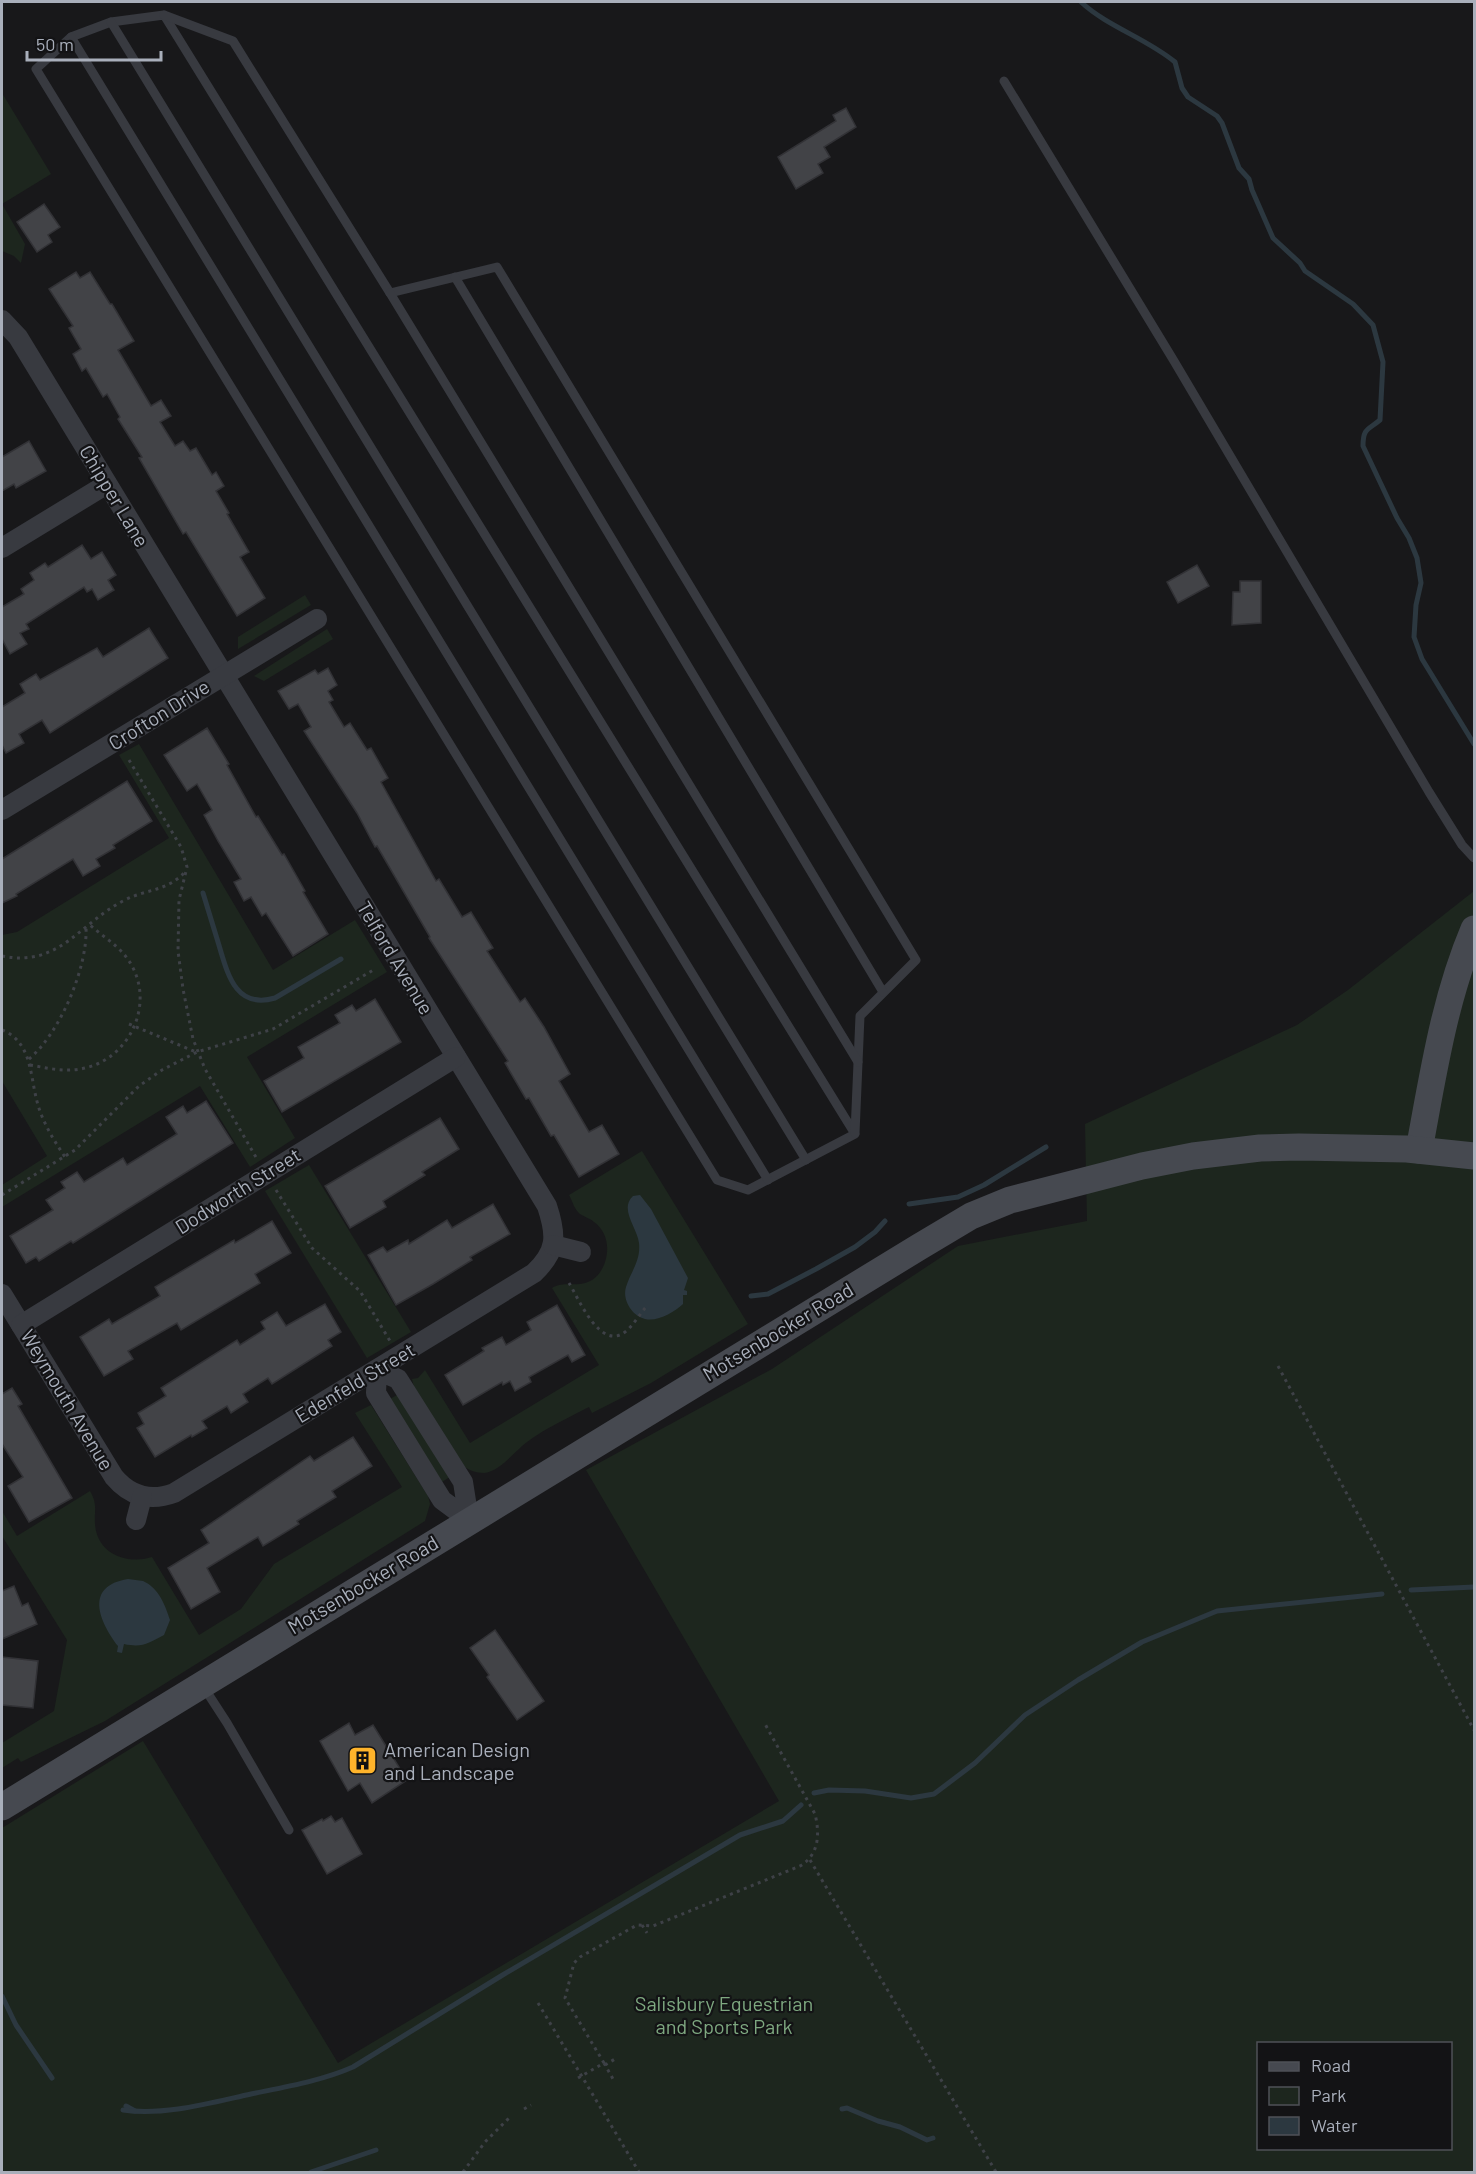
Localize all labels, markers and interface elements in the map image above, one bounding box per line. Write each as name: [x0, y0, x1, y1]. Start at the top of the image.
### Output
scale bar: [27, 24, 160, 62]
text: 50 m: [36, 33, 74, 55]
street label: Chipper Lane: [75, 440, 155, 551]
street label: Crofton Drive: [104, 674, 213, 755]
street label: Telford Avenue: [353, 896, 439, 1019]
street label: Dodworth Street: [170, 1142, 305, 1238]
street label: Motsenbocker Road: [698, 1277, 857, 1386]
street label: Weymouth Avenue: [16, 1325, 119, 1474]
street label: Edenfeld Street: [290, 1337, 419, 1427]
street label: Motsenbocker Road: [283, 1530, 442, 1639]
place label: American Design and Landscape: [384, 1737, 530, 1784]
building icon: American Design and Landscape: [347, 1745, 379, 1777]
park label: Salisbury Equestrian and Sports Park: [635, 1991, 813, 2038]
legend: [1257, 2042, 1452, 2150]
text: Road: [1311, 2054, 1351, 2076]
text: Park: [1311, 2084, 1346, 2106]
text: Water: [1311, 2114, 1358, 2136]

